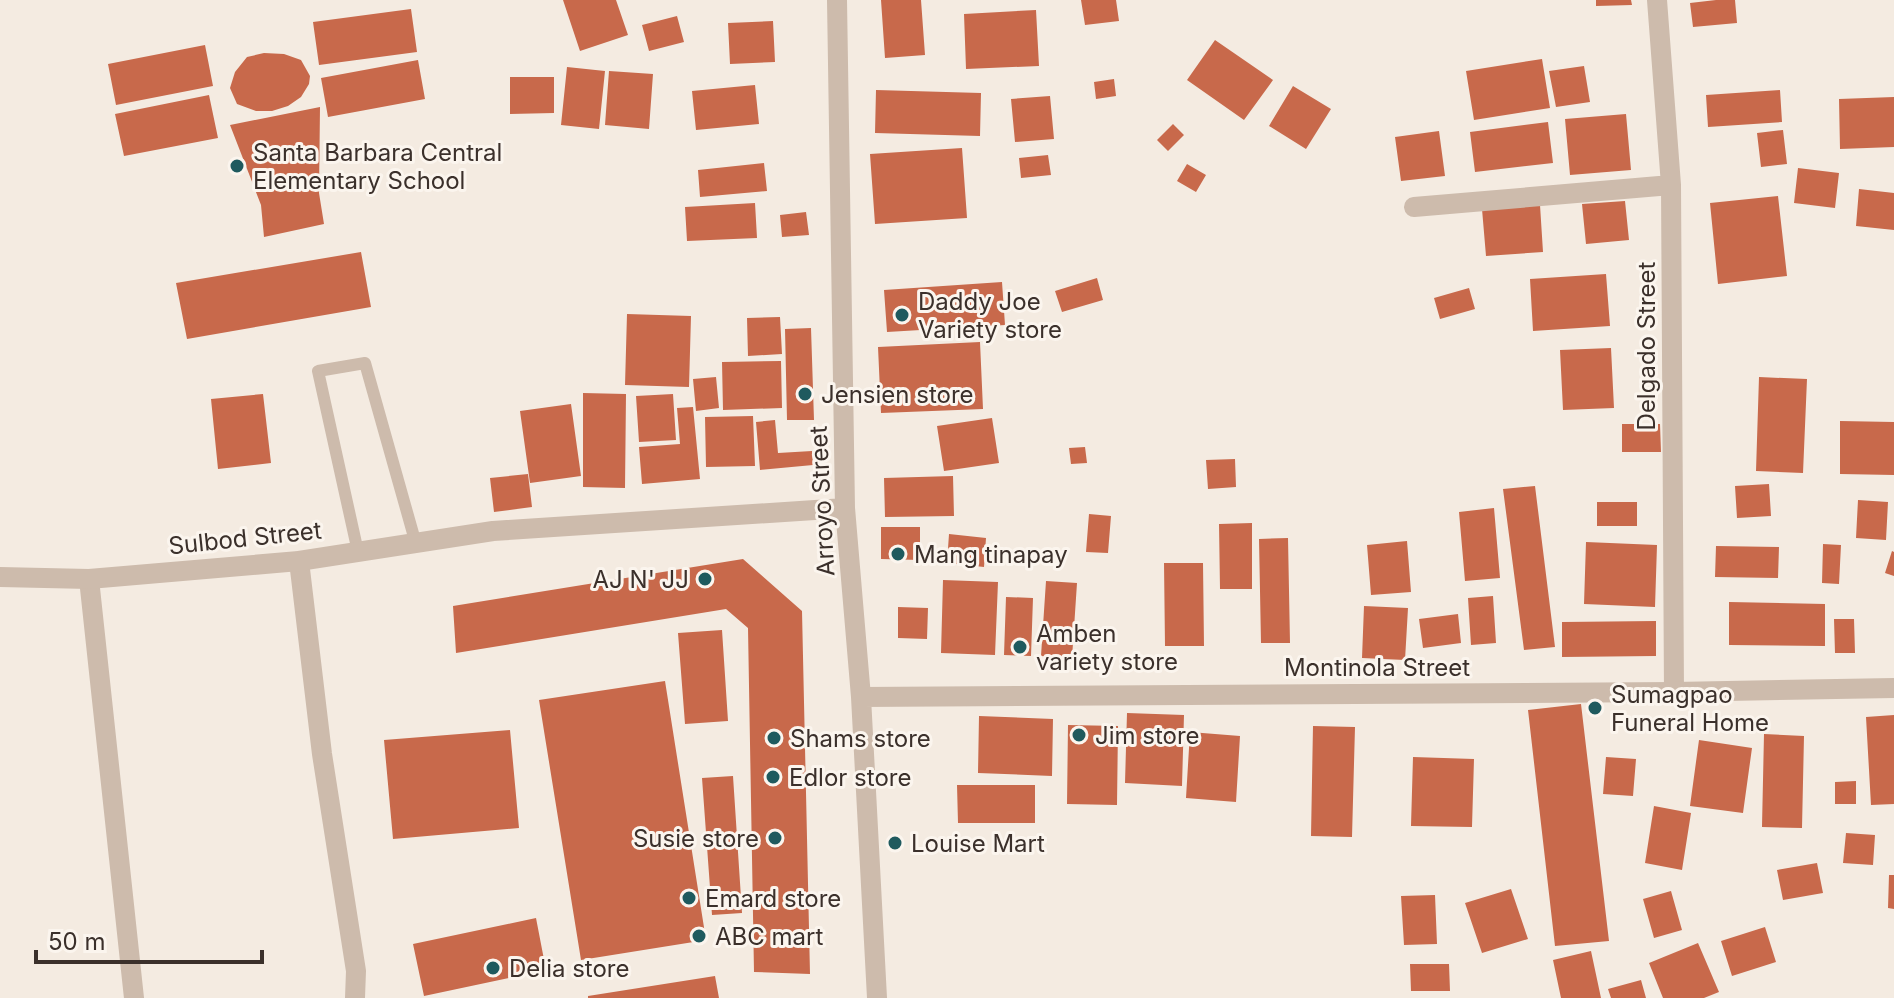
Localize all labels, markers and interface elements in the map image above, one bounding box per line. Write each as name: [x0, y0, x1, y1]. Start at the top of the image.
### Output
place label: Santa Barbara Central Elementary School: [253, 138, 502, 195]
marker: Santa Barbara Central Elementary School: [228, 157, 246, 175]
street label: Delgado Street: [1632, 261, 1661, 430]
place label: Daddy Joe Variety store: [918, 287, 1062, 344]
marker: Daddy Joe Variety store: [893, 306, 911, 324]
place label: Jensien store: [821, 380, 974, 409]
marker: Jensien store: [796, 385, 814, 403]
street label: Arroyo Street: [804, 425, 840, 577]
street label: Sulbod Street: [167, 516, 323, 560]
place label: Mang tinapay: [914, 540, 1068, 569]
marker: Mang tinapay: [889, 545, 907, 563]
place label: AJ N' JJ: [593, 565, 689, 594]
marker: AJ N' JJ: [696, 570, 714, 588]
place label: Amben variety store: [1036, 619, 1178, 676]
marker: Amben variety store: [1011, 638, 1029, 656]
street label: Montinola Street: [1284, 653, 1470, 682]
place label: Sumagpao Funeral Home: [1611, 680, 1769, 737]
marker: Sumagpao Funeral Home: [1586, 699, 1604, 717]
place label: Jim store: [1095, 721, 1200, 750]
place label: Shams store: [790, 724, 931, 753]
marker: Jim store: [1070, 726, 1088, 744]
marker: Shams store: [765, 729, 783, 747]
place label: Edlor store: [789, 763, 911, 792]
marker: Edlor store: [764, 768, 782, 786]
place label: Susie store: [633, 824, 759, 853]
marker: Susie store: [766, 829, 784, 847]
place label: Louise Mart: [911, 829, 1045, 858]
marker: Louise Mart: [886, 834, 904, 852]
place label: Emard store: [705, 884, 841, 913]
marker: Emard store: [680, 889, 698, 907]
scale bar: [36, 914, 262, 964]
place label: ABC mart: [715, 922, 823, 951]
text: 50 m: [48, 927, 106, 956]
marker: ABC mart: [690, 927, 708, 945]
place label: Delia store: [509, 954, 629, 983]
marker: Delia store: [484, 959, 502, 977]

